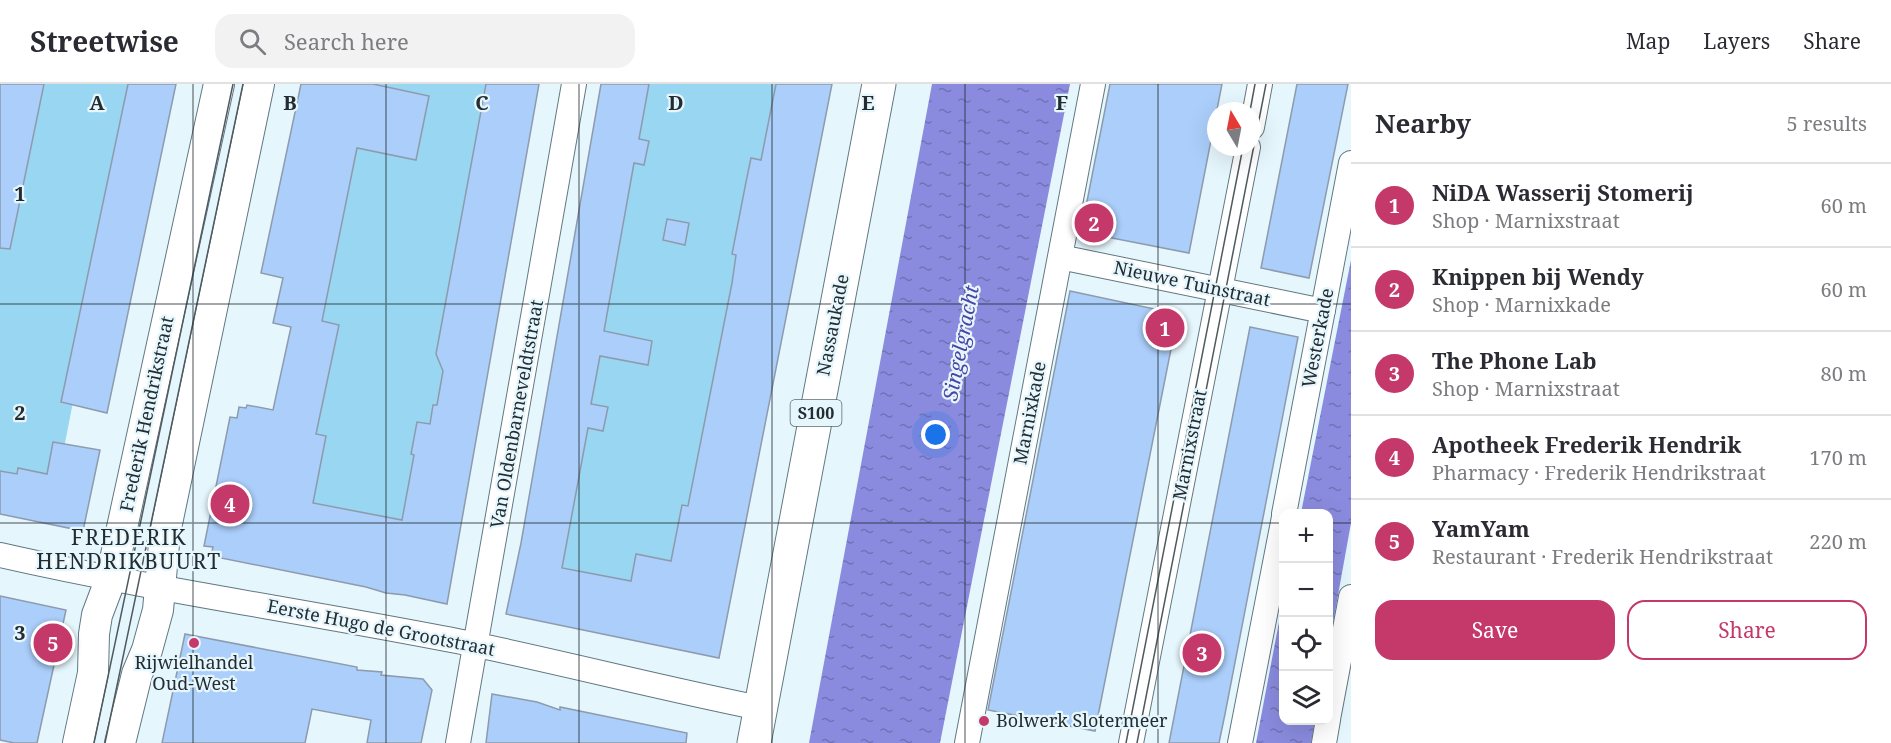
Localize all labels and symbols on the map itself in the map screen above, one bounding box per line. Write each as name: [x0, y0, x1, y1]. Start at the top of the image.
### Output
text: A: [89, 89, 105, 116]
text: B: [283, 89, 297, 116]
text: C: [475, 89, 489, 116]
text: D: [668, 89, 684, 116]
text: E: [861, 89, 875, 116]
text: F: [1056, 89, 1068, 116]
north arrow: [1207, 102, 1261, 156]
text: 1: [14, 180, 26, 207]
pin: 2: [1074, 200, 1114, 246]
street label: Nieuwe Tuinstraat: [1112, 255, 1273, 311]
street label: Nassaukade: [810, 272, 854, 378]
water label: Singelgracht: [936, 282, 985, 403]
street label: Westerkade: [1296, 286, 1338, 390]
street label: Van Oldenbarneveldtstraat: [484, 298, 548, 530]
pin: 1: [1146, 306, 1184, 350]
street label: Frederik Hendrikstraat: [114, 314, 178, 514]
street label: Marnixkade: [1007, 359, 1051, 466]
street label: Marnixstraat: [1167, 387, 1212, 502]
text: 2: [14, 399, 26, 426]
road number: S100: [790, 400, 842, 426]
your location: [921, 420, 950, 449]
pin: 4: [210, 482, 250, 526]
district label: FREDERIK HENDRIKBUURT: [36, 523, 222, 575]
street label: Eerste Hugo de Grootstraat: [265, 593, 497, 661]
text: 3: [14, 619, 26, 646]
pin: 5: [34, 620, 72, 666]
pin: 3: [1182, 630, 1222, 676]
marker: Rijwielhandel Oud-West: [187, 636, 201, 650]
place label: Rijwielhandel Oud-West: [135, 650, 254, 695]
place label: Bolwerk Slotermeer: [996, 708, 1168, 732]
marker: Bolwerk Slotermeer: [977, 714, 991, 728]

